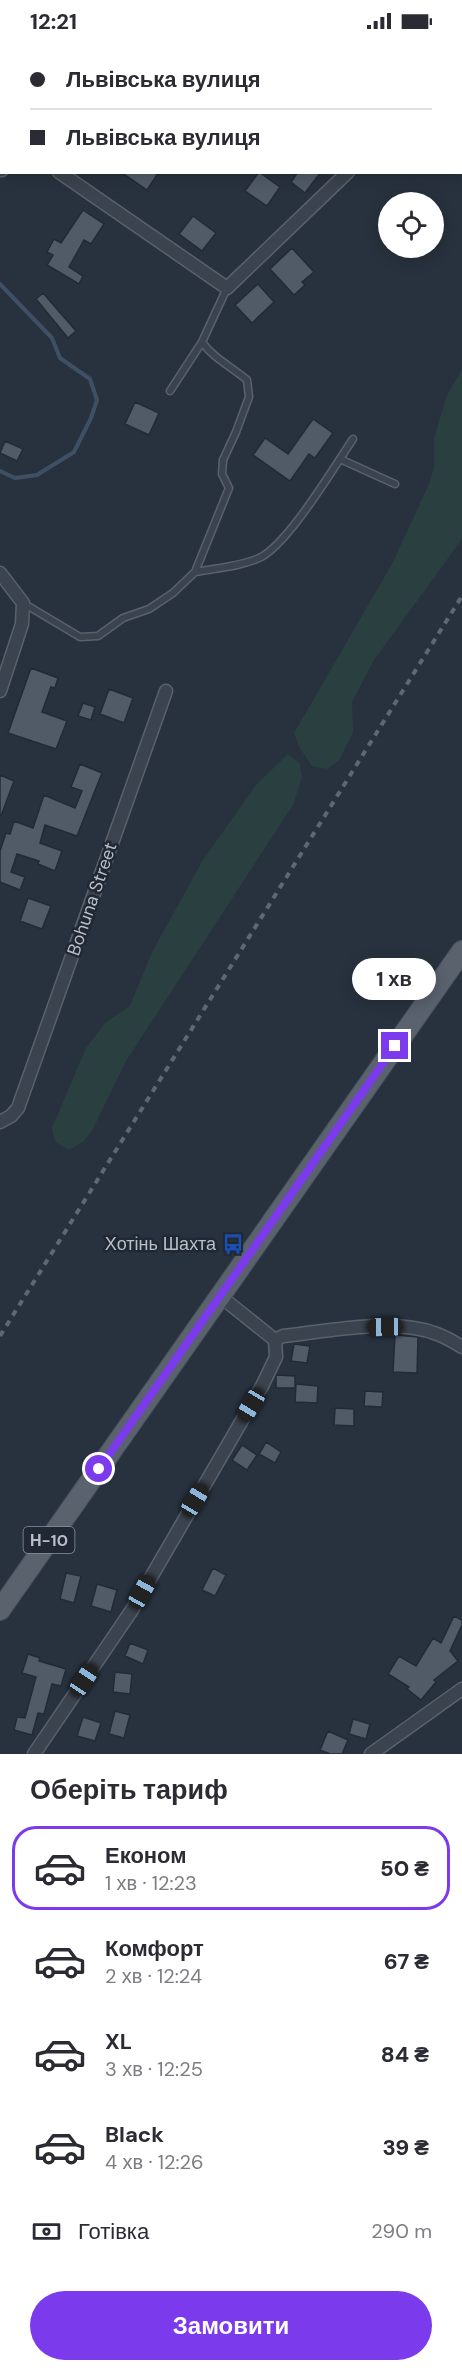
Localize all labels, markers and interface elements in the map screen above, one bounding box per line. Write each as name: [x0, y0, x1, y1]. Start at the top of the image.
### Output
text: 12:21: [30, 7, 77, 36]
text: Львівська вулиця: [66, 65, 261, 94]
text: Львівська вулиця: [66, 123, 261, 152]
map controls: [378, 192, 444, 258]
button: locate: [378, 192, 444, 258]
street label: Bohuna Street: [61, 839, 123, 959]
callout: 1 хв: [353, 959, 437, 1001]
text: 1 хв: [376, 966, 412, 992]
route end: [381, 1032, 408, 1059]
place label: Хотінь Шахта: [105, 1232, 217, 1256]
bus stop icon: Хотінь Шахта: [221, 1232, 245, 1256]
car: [367, 1318, 403, 1336]
car: [234, 1385, 268, 1425]
route start: [85, 1455, 112, 1482]
car: [178, 1480, 212, 1520]
road number: Н-10: [23, 1527, 74, 1553]
car: [125, 1572, 159, 1612]
car: [66, 1660, 102, 1700]
text: Оберіть тариф: [30, 1772, 228, 1807]
icon: car: [33, 1841, 87, 1895]
text: Економ: [105, 1841, 187, 1870]
text: 50 ₴: [380, 1854, 429, 1883]
text: 1 хв · 12:23: [105, 1870, 197, 1896]
icon: car: [33, 1934, 87, 1988]
text: Комфорт: [105, 1934, 204, 1963]
text: 67 ₴: [384, 1947, 429, 1976]
text: 2 хв · 12:24: [105, 1963, 202, 1989]
icon: car: [33, 2027, 87, 2081]
text: XL: [105, 2027, 132, 2056]
text: 84 ₴: [381, 2040, 429, 2069]
text: 3 хв · 12:25: [105, 2056, 203, 2082]
icon: car: [33, 2120, 87, 2174]
text: Black: [105, 2120, 164, 2149]
text: 39 ₴: [382, 2133, 429, 2162]
text: 4 хв · 12:26: [105, 2149, 204, 2175]
icon: cash: [30, 2215, 63, 2248]
text: Готівка: [78, 2217, 149, 2246]
text: 290 m: [371, 2218, 432, 2244]
button: Замовити: [30, 2291, 432, 2360]

